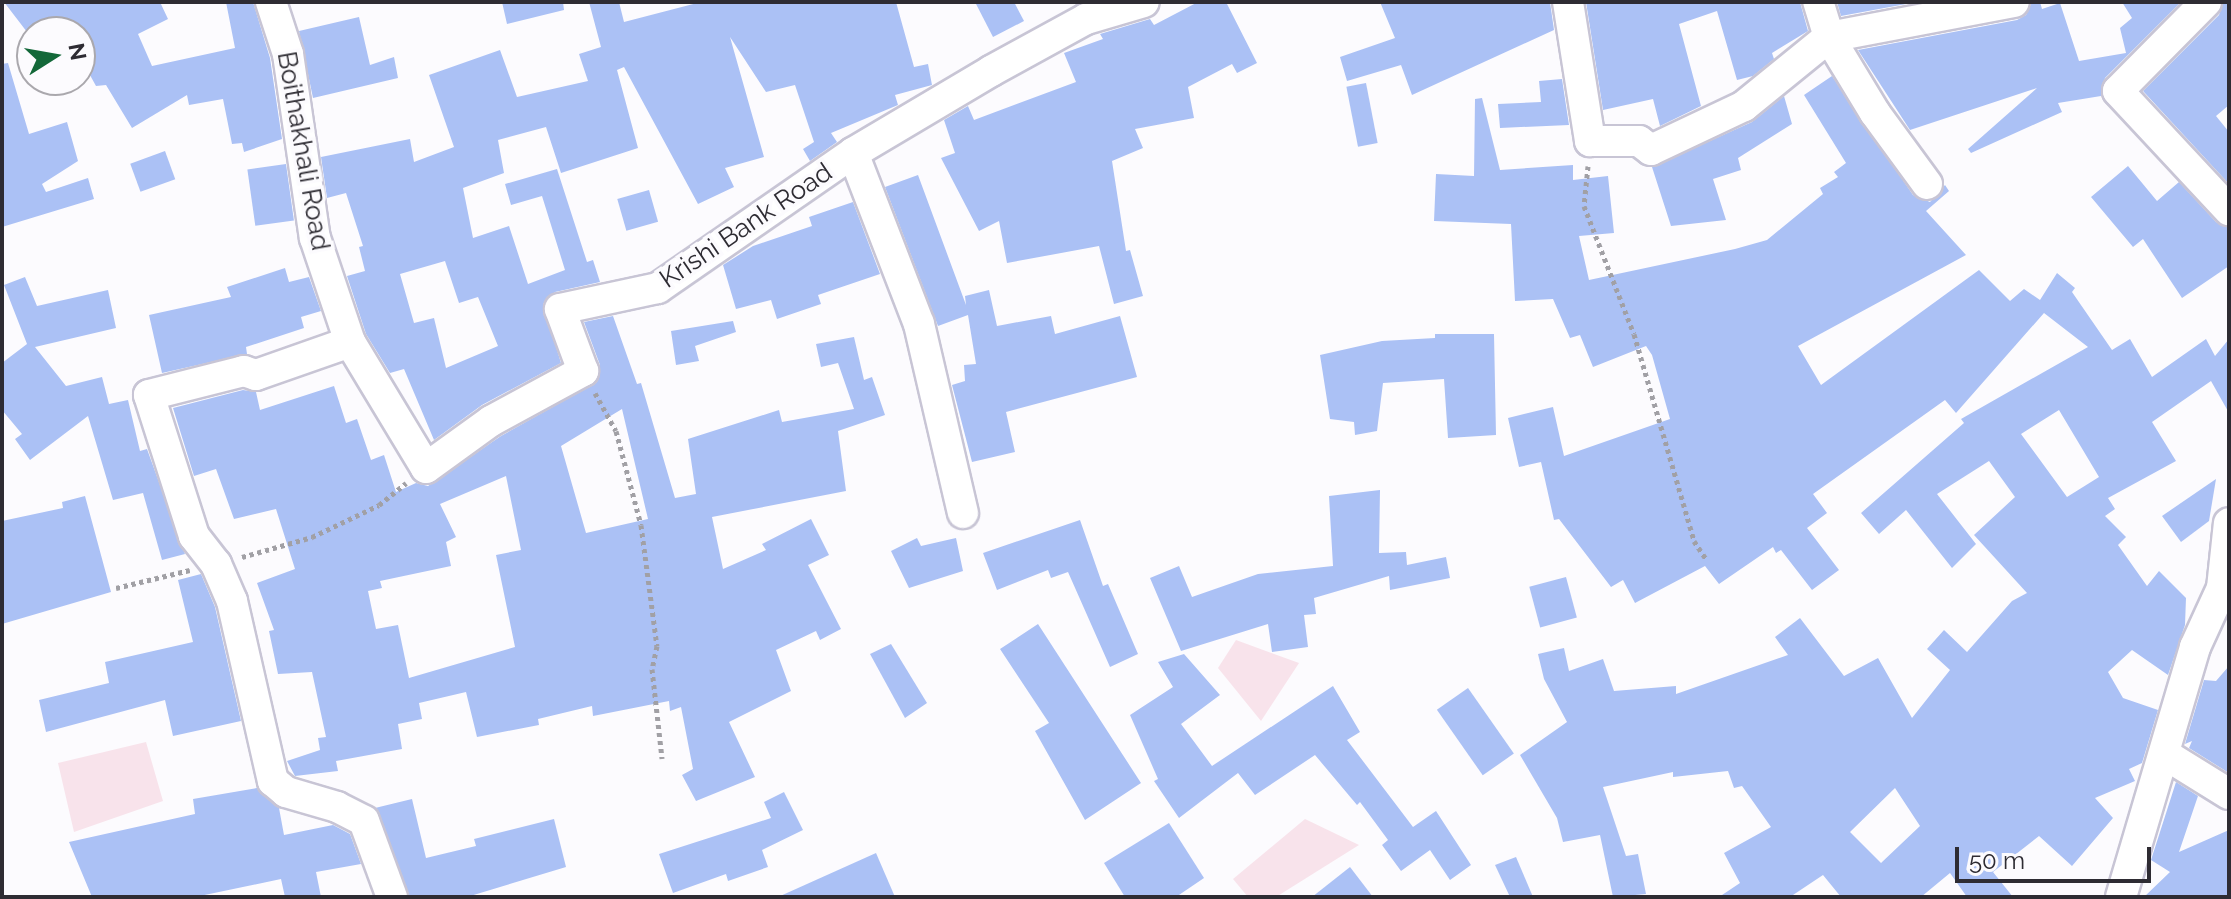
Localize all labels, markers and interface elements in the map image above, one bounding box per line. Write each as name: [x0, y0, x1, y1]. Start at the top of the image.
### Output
north arrow: [16, 16, 96, 96]
text: N: [63, 41, 92, 63]
street label: Boithakhali Road: [270, 49, 336, 253]
street label: Krishi Bank Road: [654, 157, 838, 295]
scale bar: [1959, 831, 2155, 881]
text: 50 m: [1969, 846, 2025, 875]

